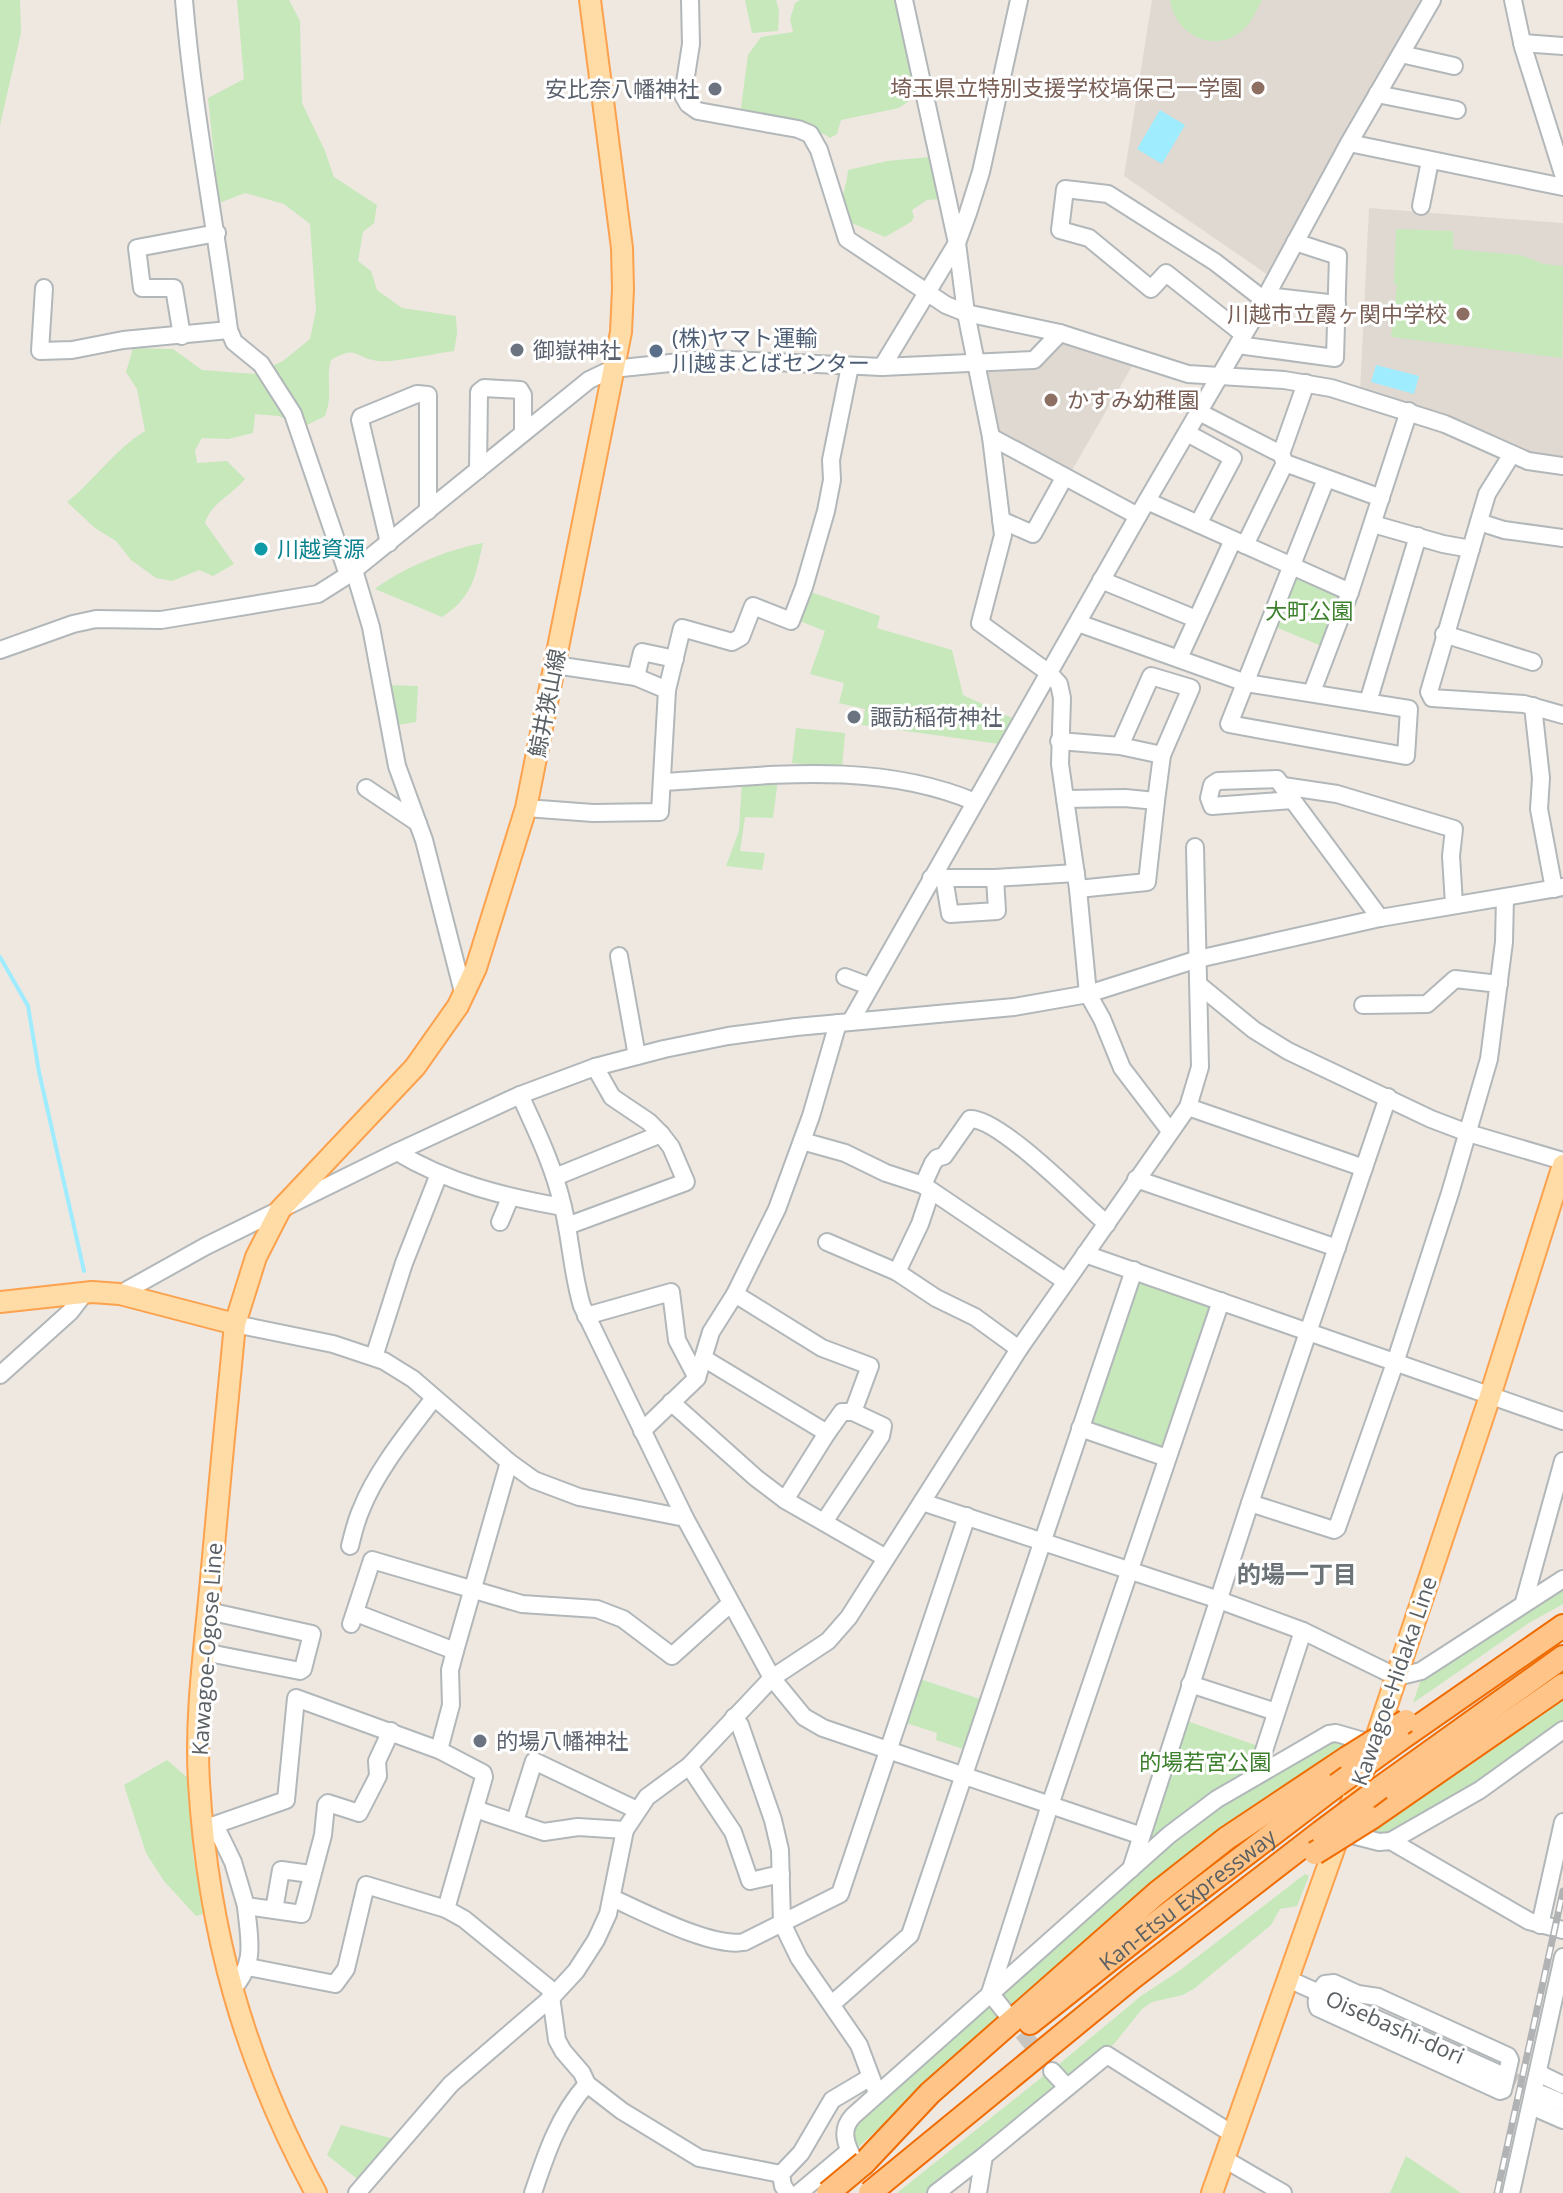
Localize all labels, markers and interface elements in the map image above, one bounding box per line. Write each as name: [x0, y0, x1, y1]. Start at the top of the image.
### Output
place label: 埼玉県立特別支援学校塙保己一学園: [890, 72, 1242, 102]
place label: 安比奈八幡神社: [545, 73, 699, 103]
marker: 埼玉県立特別支援学校塙保己一学園: [1249, 79, 1267, 97]
marker: 安比奈八幡神社: [706, 80, 724, 98]
place label: 川越市立霞ヶ関中学校: [1227, 298, 1447, 328]
marker: 川越市立霞ヶ関中学校: [1454, 305, 1472, 323]
place label: (株)ヤマト運輸 川越まとばセンター: [672, 322, 870, 377]
place label: 御嶽神社: [533, 334, 621, 364]
marker: 御嶽神社: [508, 341, 526, 359]
marker: (株)ヤマト運輸 川越まとばセンター: [647, 342, 665, 360]
place label: かすみ幼稚園: [1067, 384, 1199, 414]
marker: かすみ幼稚園: [1042, 391, 1060, 409]
place label: 川越資源: [277, 533, 365, 563]
marker: 川越資源: [252, 540, 270, 558]
park label: 大町公園: [1265, 595, 1353, 625]
street label: 鯨井狭山線: [521, 646, 571, 760]
place label: 諏訪稲荷神社: [870, 701, 1002, 731]
marker: 諏訪稲荷神社: [845, 708, 863, 726]
street label: Kawagoe-Ogose Line: [184, 1541, 228, 1756]
district label: 的場一丁目: [1237, 1557, 1357, 1590]
street label: Kawagoe-Hidaka Line: [1343, 1572, 1443, 1789]
place label: 的場八幡神社: [496, 1725, 628, 1755]
marker: 的場八幡神社: [471, 1732, 489, 1750]
park label: 的場若宮公園: [1139, 1746, 1271, 1776]
street label: Kan-Etsu Expressway: [1092, 1820, 1282, 1977]
street label: Oisebashi-dori: [1321, 1982, 1470, 2070]

